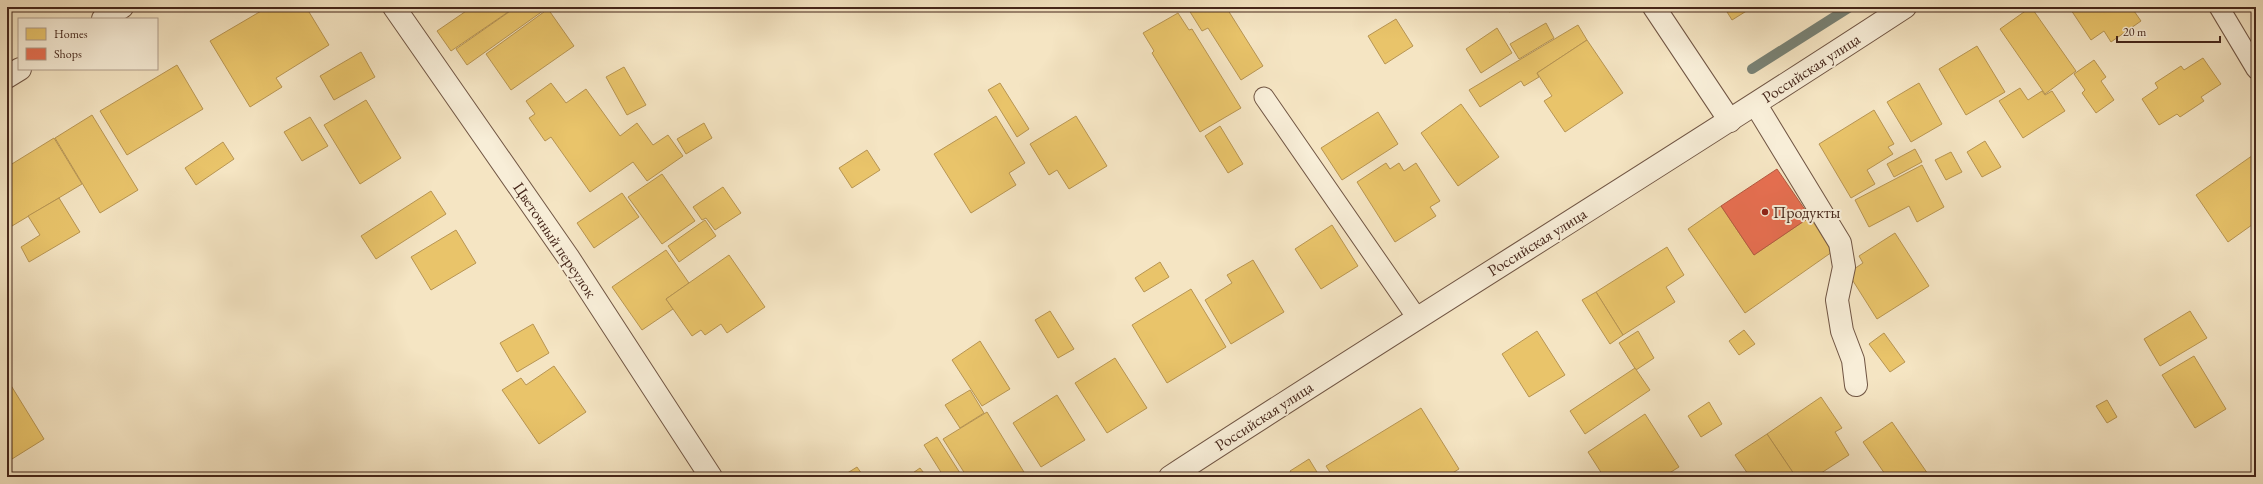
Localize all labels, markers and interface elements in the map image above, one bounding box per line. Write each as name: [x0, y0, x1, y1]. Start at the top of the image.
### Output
legend: [18, 18, 158, 70]
scale bar: [2117, 18, 2220, 44]
text: 20 m: [2123, 24, 2147, 40]
text: Homes: [54, 26, 88, 42]
street label: Российская улица: [1758, 28, 1865, 108]
text: Shops: [54, 46, 82, 62]
street label: Цветочный переулок: [508, 178, 602, 302]
place label: Продукты: [1773, 202, 1841, 223]
street label: Российская улица: [1483, 203, 1591, 281]
marker: Продукты: [1760, 207, 1770, 217]
street label: Российская улица: [1211, 376, 1318, 456]

